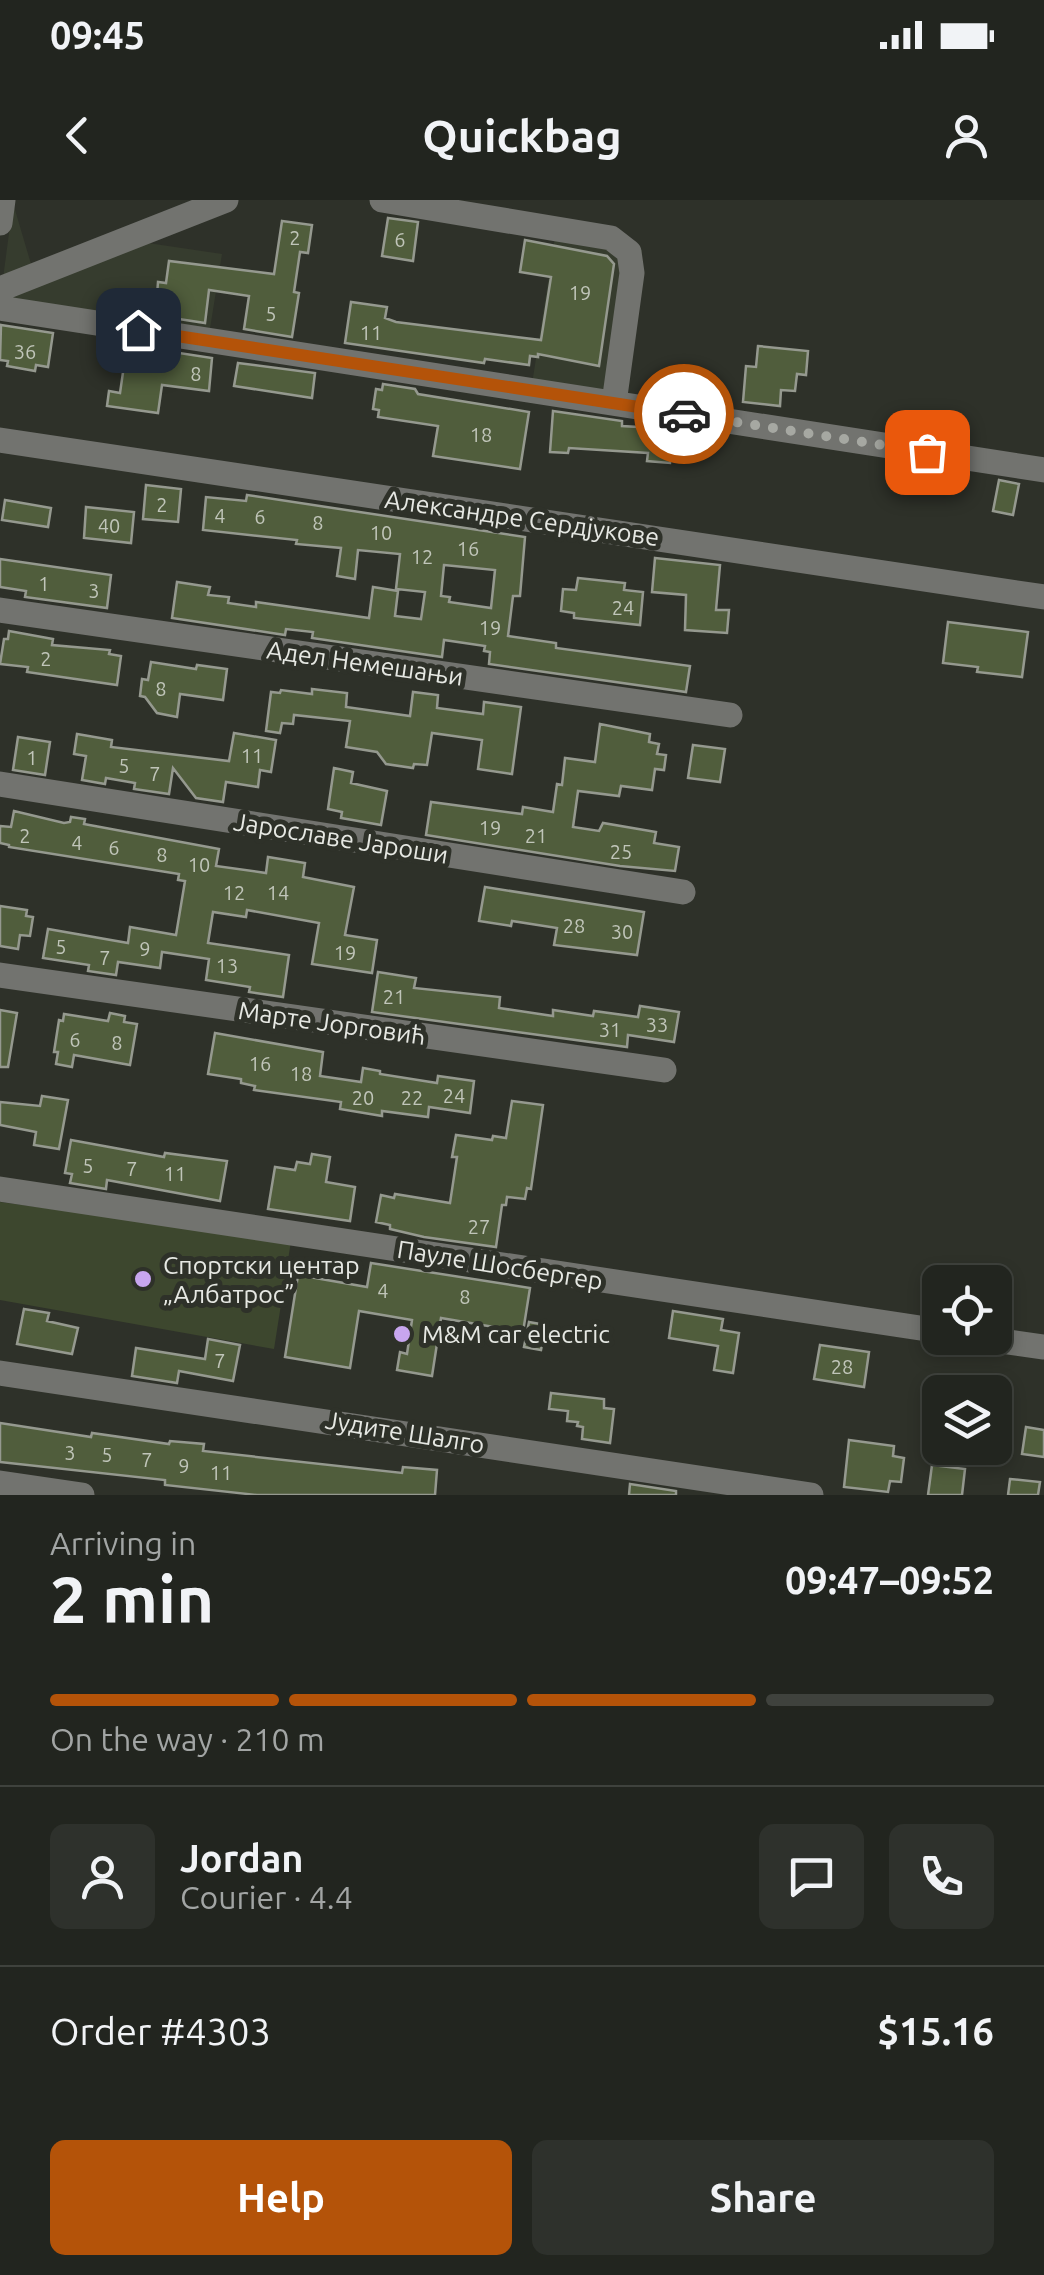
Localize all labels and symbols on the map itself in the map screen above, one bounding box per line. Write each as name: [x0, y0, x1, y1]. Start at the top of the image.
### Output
house number: 2: [289, 226, 301, 249]
house number: 6: [394, 228, 406, 251]
house number: 19: [569, 281, 591, 304]
pin: [96, 288, 181, 373]
house number: 5: [265, 302, 277, 325]
house number: 11: [360, 321, 382, 344]
house number: 36: [14, 340, 36, 363]
house number: 8: [190, 362, 202, 385]
courier: [634, 364, 734, 464]
pin: [885, 410, 970, 495]
house number: 18: [470, 423, 492, 446]
street label: Александре Сердјукове: [383, 485, 661, 551]
house number: 2: [156, 493, 168, 516]
house number: 4: [214, 504, 226, 527]
house number: 6: [254, 505, 266, 528]
house number: 8: [312, 511, 324, 534]
house number: 40: [98, 514, 120, 537]
house number: 10: [370, 521, 392, 544]
house number: 16: [457, 537, 479, 560]
house number: 12: [411, 545, 433, 568]
house number: 1: [38, 572, 50, 595]
house number: 3: [88, 579, 100, 602]
house number: 24: [612, 596, 634, 619]
house number: 19: [479, 616, 501, 639]
street label: Адел Немешањи: [265, 635, 465, 691]
house number: 2: [40, 647, 52, 670]
house number: 8: [155, 677, 167, 700]
house number: 11: [241, 744, 263, 767]
house number: 1: [26, 746, 38, 769]
house number: 5: [118, 754, 130, 777]
house number: 7: [149, 762, 161, 785]
street label: Јарославе Јароши: [232, 807, 450, 869]
house number: 19: [479, 816, 501, 839]
house number: 2: [19, 824, 31, 847]
house number: 21: [525, 824, 547, 847]
house number: 4: [71, 831, 83, 854]
house number: 6: [108, 836, 120, 859]
house number: 25: [610, 840, 632, 863]
house number: 8: [156, 843, 168, 866]
house number: 10: [188, 853, 210, 876]
house number: 12: [223, 881, 245, 904]
house number: 14: [267, 881, 289, 904]
house number: 28: [563, 914, 585, 937]
house number: 30: [611, 920, 633, 943]
house number: 5: [55, 935, 67, 958]
house number: 9: [139, 937, 151, 960]
house number: 19: [334, 941, 356, 964]
house number: 7: [99, 946, 111, 969]
house number: 13: [216, 954, 238, 977]
house number: 21: [383, 985, 405, 1008]
street label: Марте Јорговић: [236, 996, 428, 1050]
house number: 33: [646, 1013, 668, 1036]
house number: 31: [599, 1018, 621, 1041]
house number: 6: [69, 1028, 81, 1051]
house number: 8: [111, 1031, 123, 1054]
house number: 16: [249, 1052, 271, 1075]
house number: 18: [290, 1062, 312, 1085]
house number: 24: [443, 1084, 465, 1107]
house number: 20: [352, 1086, 374, 1109]
house number: 22: [401, 1086, 423, 1109]
house number: 5: [82, 1154, 94, 1177]
house number: 7: [126, 1157, 138, 1180]
house number: 11: [164, 1162, 186, 1185]
house number: 27: [468, 1215, 490, 1238]
street label: Пауле Шосбергер: [395, 1235, 605, 1295]
place label: Спортски центар „Албатрос”: [163, 1251, 360, 1308]
marker: Спортски центар „Албатрос”: [132, 1268, 154, 1290]
house number: 4: [377, 1279, 389, 1302]
house number: 8: [459, 1285, 471, 1308]
place label: M&M car electric: [422, 1320, 610, 1348]
marker: M&M car electric: [391, 1323, 413, 1345]
house number: 7: [214, 1349, 226, 1372]
house number: 28: [831, 1355, 853, 1378]
street label: Јудите Шалго: [324, 1406, 486, 1458]
house number: 3: [64, 1441, 76, 1464]
house number: 5: [101, 1443, 113, 1466]
house number: 7: [141, 1448, 153, 1471]
house number: 9: [178, 1454, 190, 1477]
house number: 11: [210, 1461, 232, 1484]

